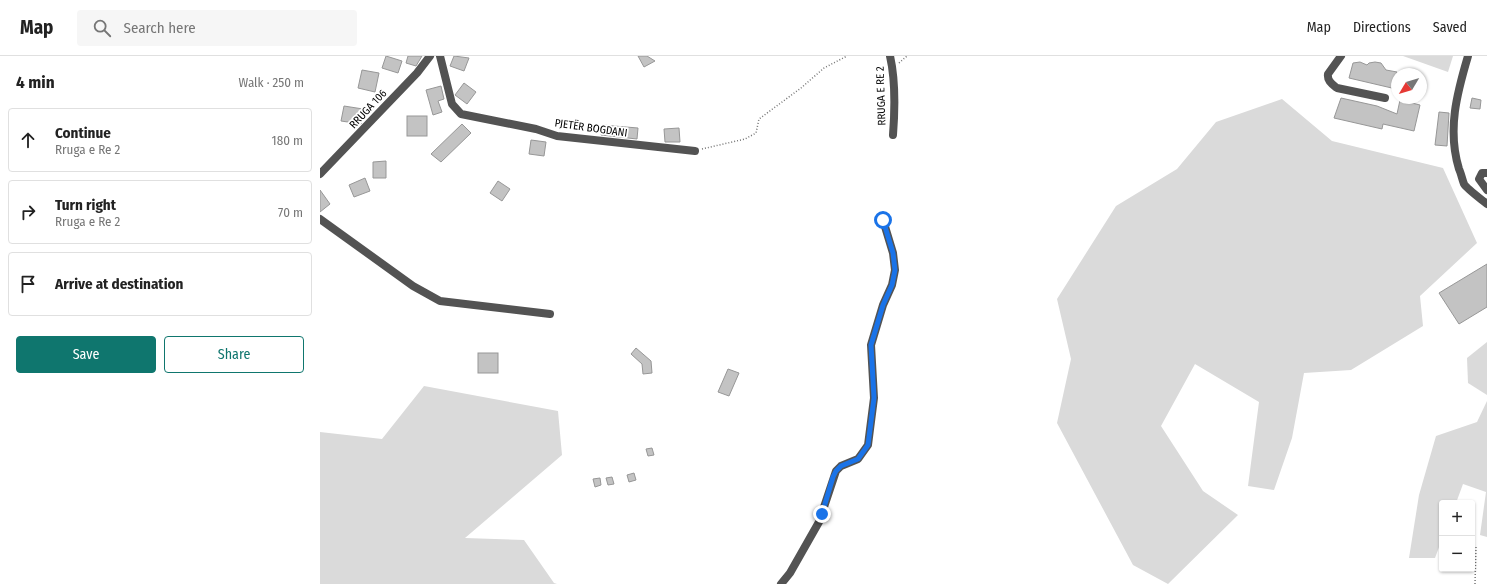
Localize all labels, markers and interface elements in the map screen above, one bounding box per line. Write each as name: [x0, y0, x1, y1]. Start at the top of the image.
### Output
search box: [77, 10, 357, 46]
text: Map: [20, 16, 53, 39]
icon: search: [91, 17, 113, 39]
text: Search here: [123, 19, 196, 37]
text: Map: [1307, 19, 1331, 36]
text: Directions: [1353, 19, 1411, 36]
text: Saved: [1433, 19, 1467, 36]
street label: RRUGA E RE 2: [873, 66, 889, 126]
north arrow: [1391, 68, 1427, 104]
text: 4 min: [16, 72, 55, 93]
text: Walk · 250 m: [239, 75, 304, 90]
street label: RRUGA 106: [347, 86, 390, 131]
street label: PJETËR BOGDANI: [554, 116, 628, 140]
text: Continue: [55, 124, 111, 142]
icon: ahead: [17, 129, 39, 151]
text: 180 m: [272, 133, 303, 148]
text: Rruga e Re 2: [55, 142, 120, 157]
text: Turn right: [55, 196, 116, 214]
icon: right: [17, 201, 39, 223]
text: 70 m: [278, 205, 303, 220]
route start: [874, 211, 892, 229]
text: Rruga e Re 2: [55, 214, 120, 229]
icon: arrive: [17, 273, 39, 295]
text: Arrive at destination: [55, 275, 183, 293]
button: Save: [16, 336, 156, 373]
button: Share: [164, 336, 304, 373]
map controls: [1439, 500, 1475, 572]
button: +: [1439, 500, 1475, 536]
route end: [813, 505, 831, 523]
button: −: [1439, 536, 1475, 572]

